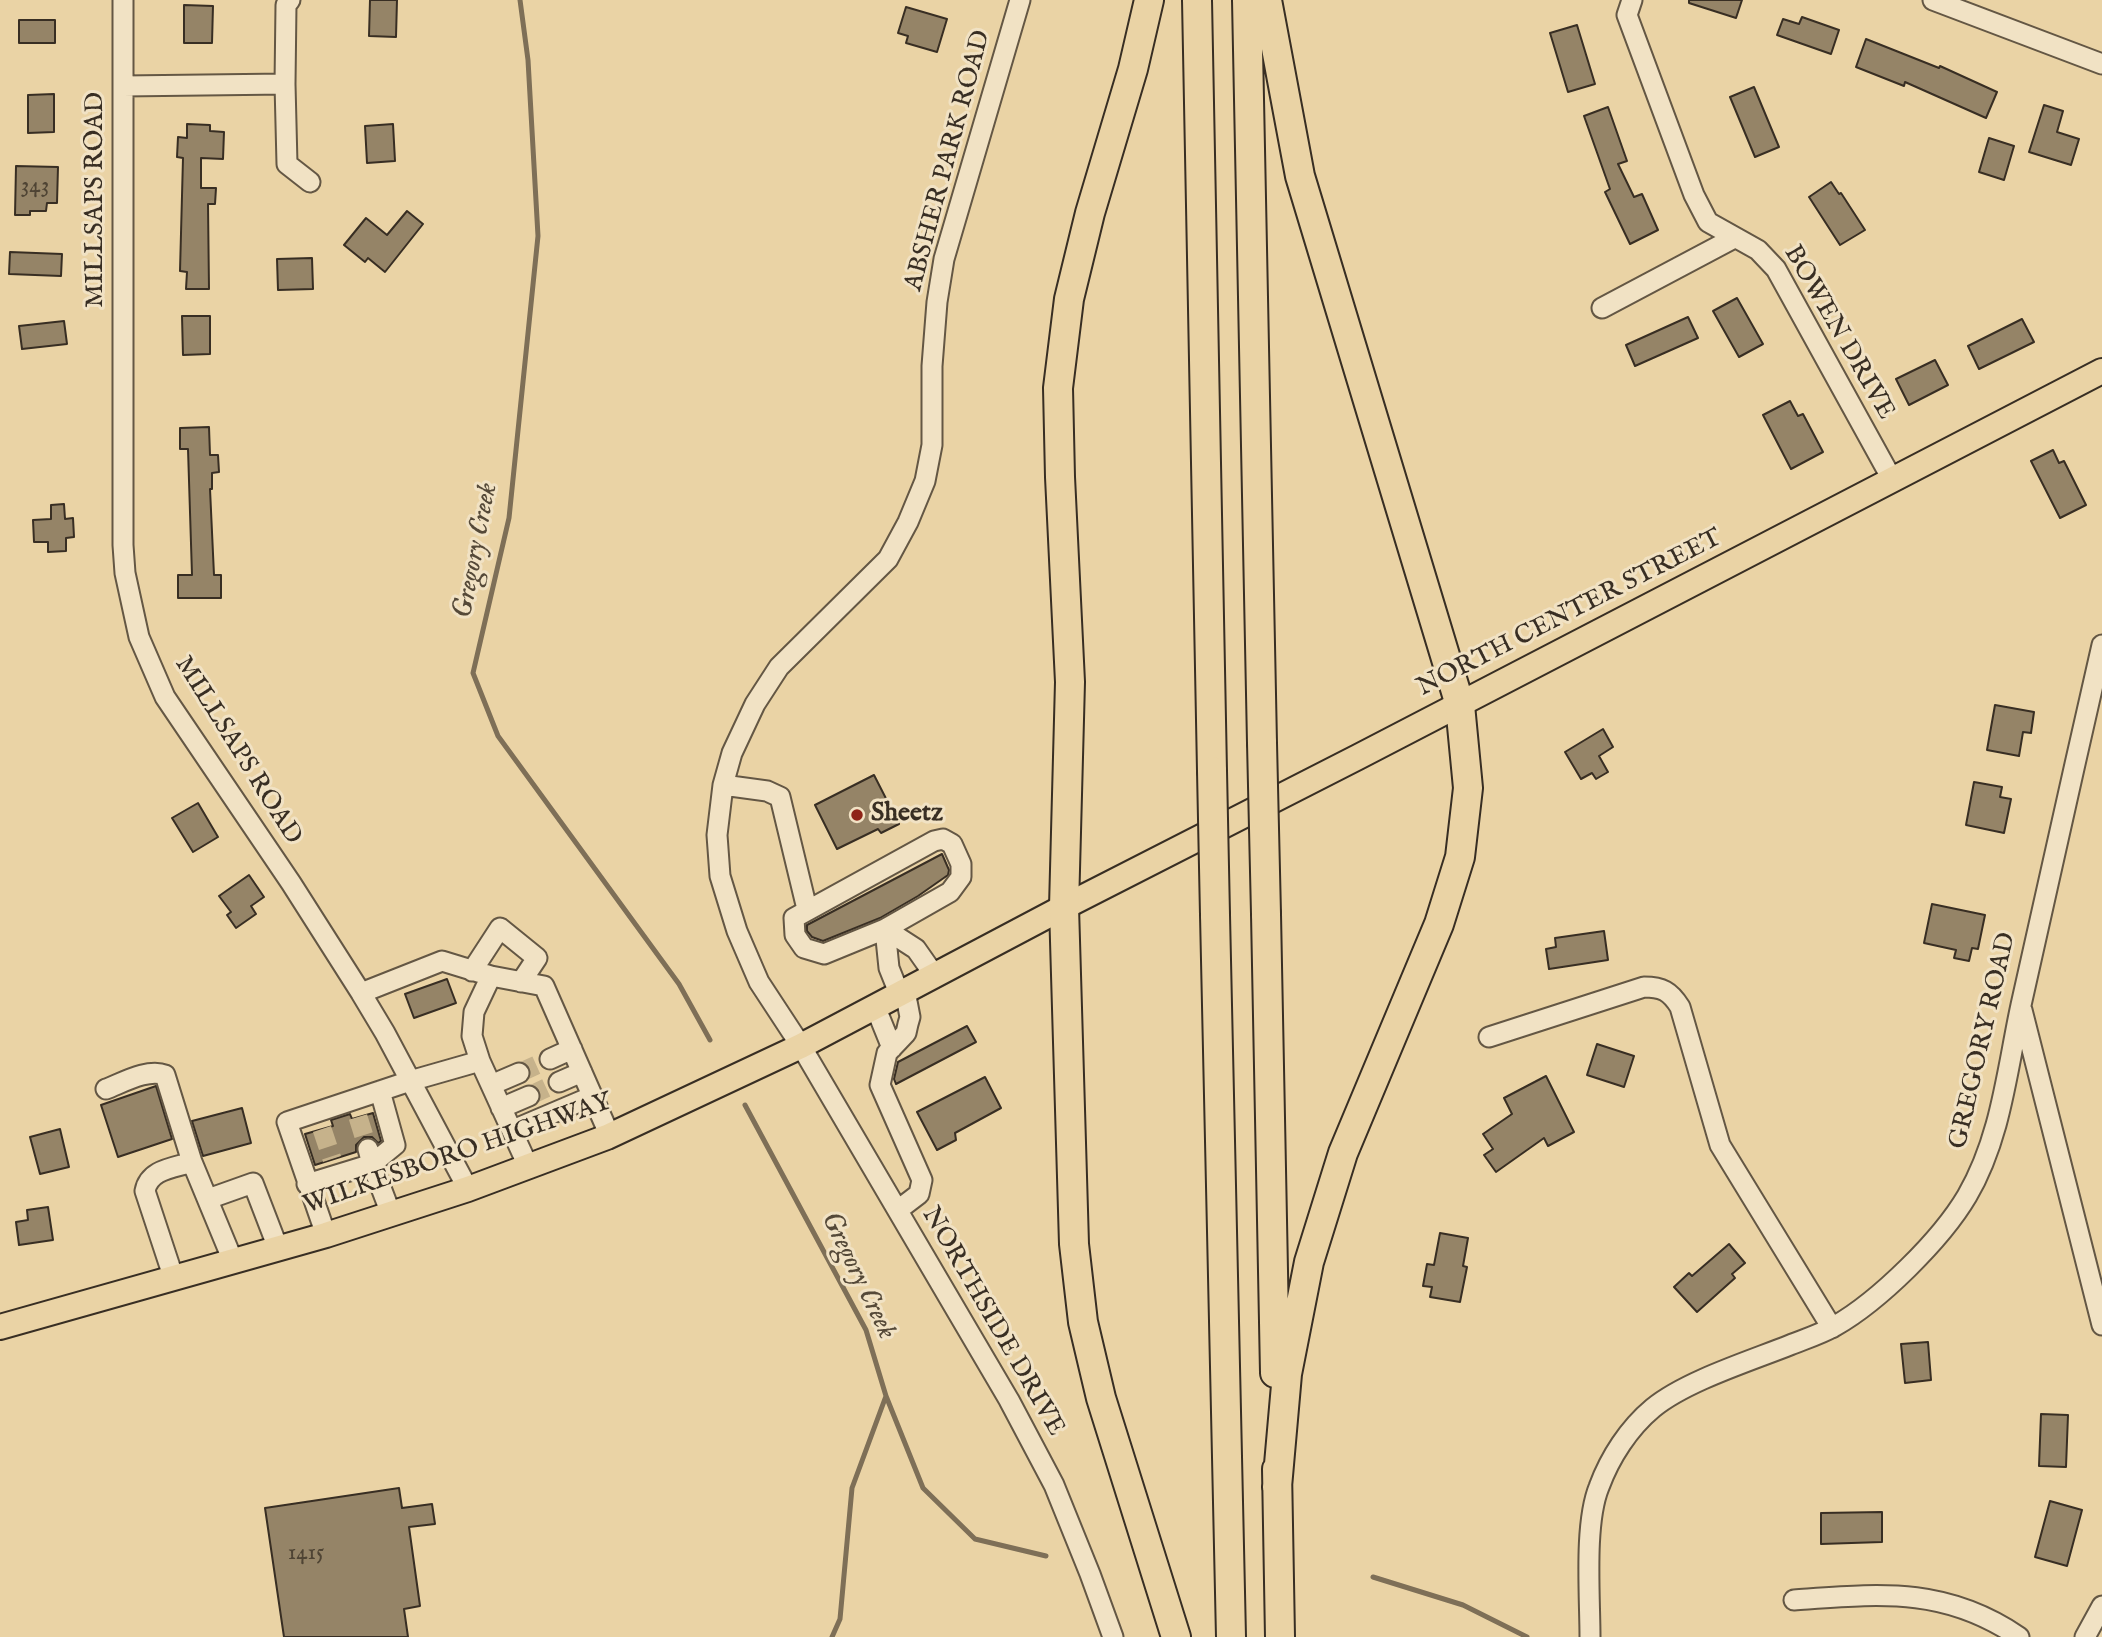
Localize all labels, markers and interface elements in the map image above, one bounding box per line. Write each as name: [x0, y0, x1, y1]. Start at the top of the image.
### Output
street label: ABSHER PARK ROAD: [899, 27, 999, 295]
street label: MILLSAPS ROAD: [81, 92, 113, 308]
house number: 343: [21, 173, 49, 201]
street label: BOWEN DRIVE: [1776, 240, 1900, 426]
water label: Gregory Creek: [447, 480, 507, 622]
street label: NORTH CENTER STREET: [1412, 523, 1728, 705]
street label: MILLSAPS ROAD: [166, 651, 308, 851]
place label: Sheetz: [871, 799, 943, 831]
marker: Sheetz: [849, 807, 865, 823]
street label: GREGORY ROAD: [1944, 930, 2024, 1152]
street label: WILKESBORO HIGHWAY: [300, 1088, 616, 1222]
street label: NORTHSIDE DRIVE: [914, 1202, 1070, 1442]
water label: Gregory Creek: [812, 1207, 902, 1345]
house number: 1415: [288, 1540, 324, 1568]

